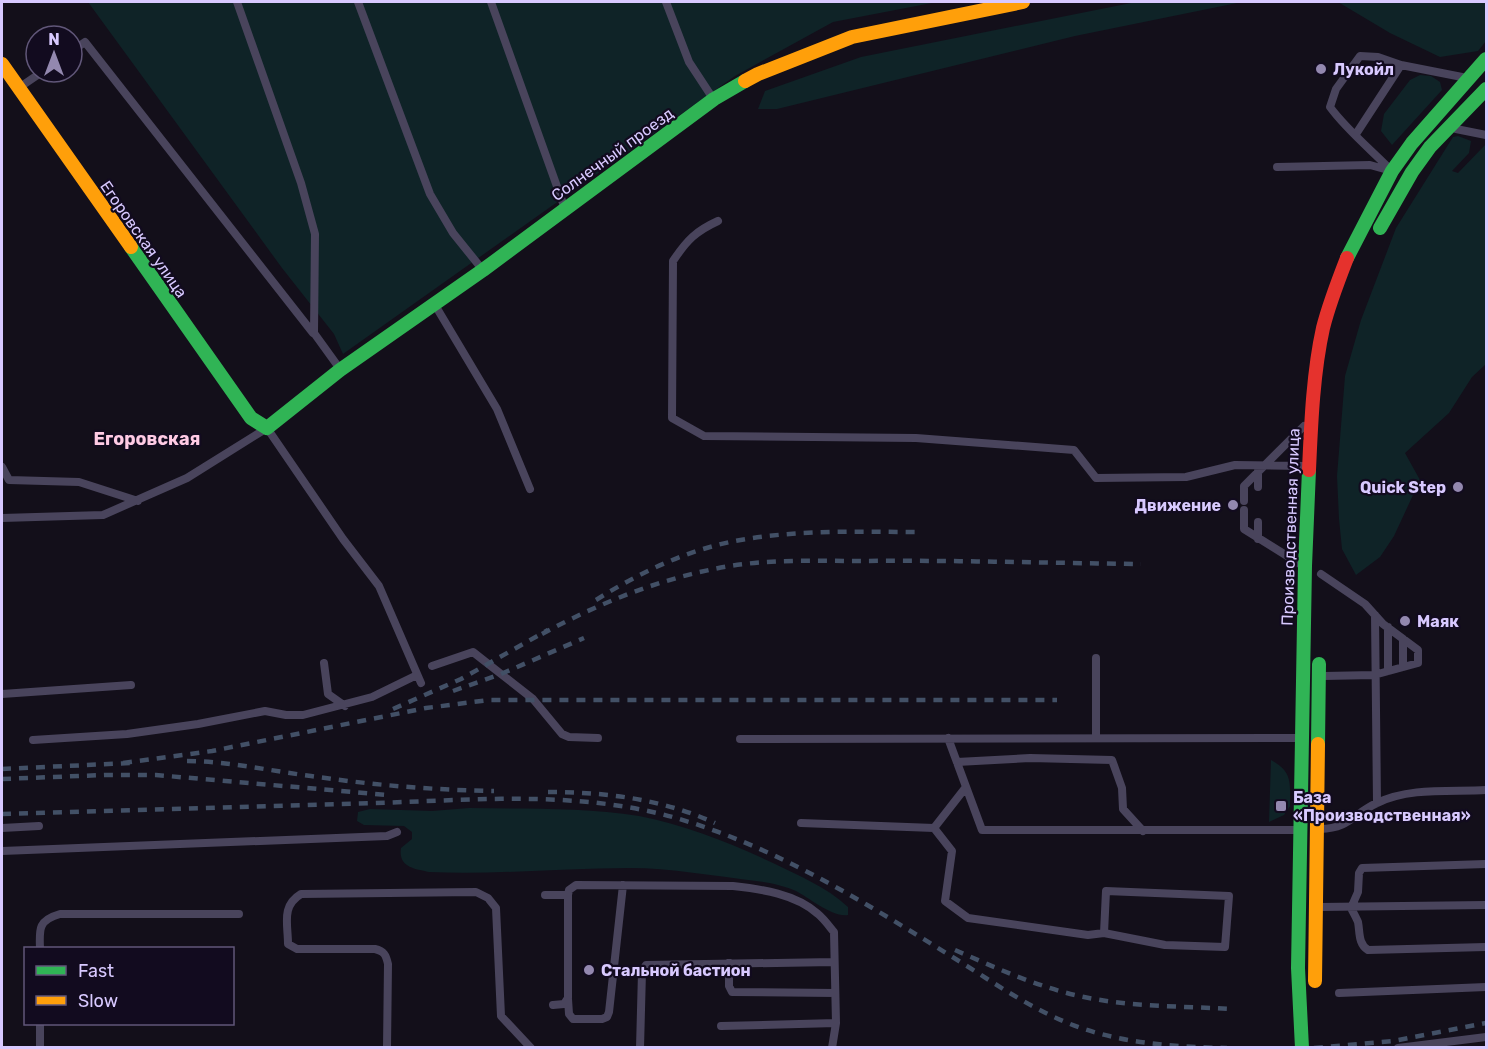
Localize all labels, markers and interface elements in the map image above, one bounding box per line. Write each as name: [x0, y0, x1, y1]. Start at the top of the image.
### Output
north arrow: [24, 24, 84, 84]
text: N: [48, 30, 60, 49]
place label: Лукойл: [1333, 60, 1394, 79]
marker: Лукойл: [1314, 62, 1328, 76]
street label: Солнечный проезд: [548, 104, 677, 205]
street label: Егоровская улица: [96, 177, 191, 301]
district label: Егоровская: [94, 428, 200, 450]
street label: Производственная улица: [1278, 428, 1303, 626]
place label: Quick Step: [1360, 478, 1446, 497]
marker: Quick Step: [1451, 480, 1465, 494]
place label: Движение: [1135, 496, 1221, 515]
marker: Движение: [1226, 498, 1240, 512]
place label: Маяк: [1417, 612, 1459, 631]
marker: Маяк: [1398, 614, 1412, 628]
place label: База «Производственная»: [1293, 788, 1471, 825]
marker: База «Производственная»: [1274, 799, 1288, 813]
legend: [24, 947, 234, 1025]
text: Fast: [78, 960, 114, 982]
place label: Стальной бастион: [601, 961, 751, 980]
marker: Стальной бастион: [582, 963, 596, 977]
text: Slow: [78, 990, 118, 1012]

